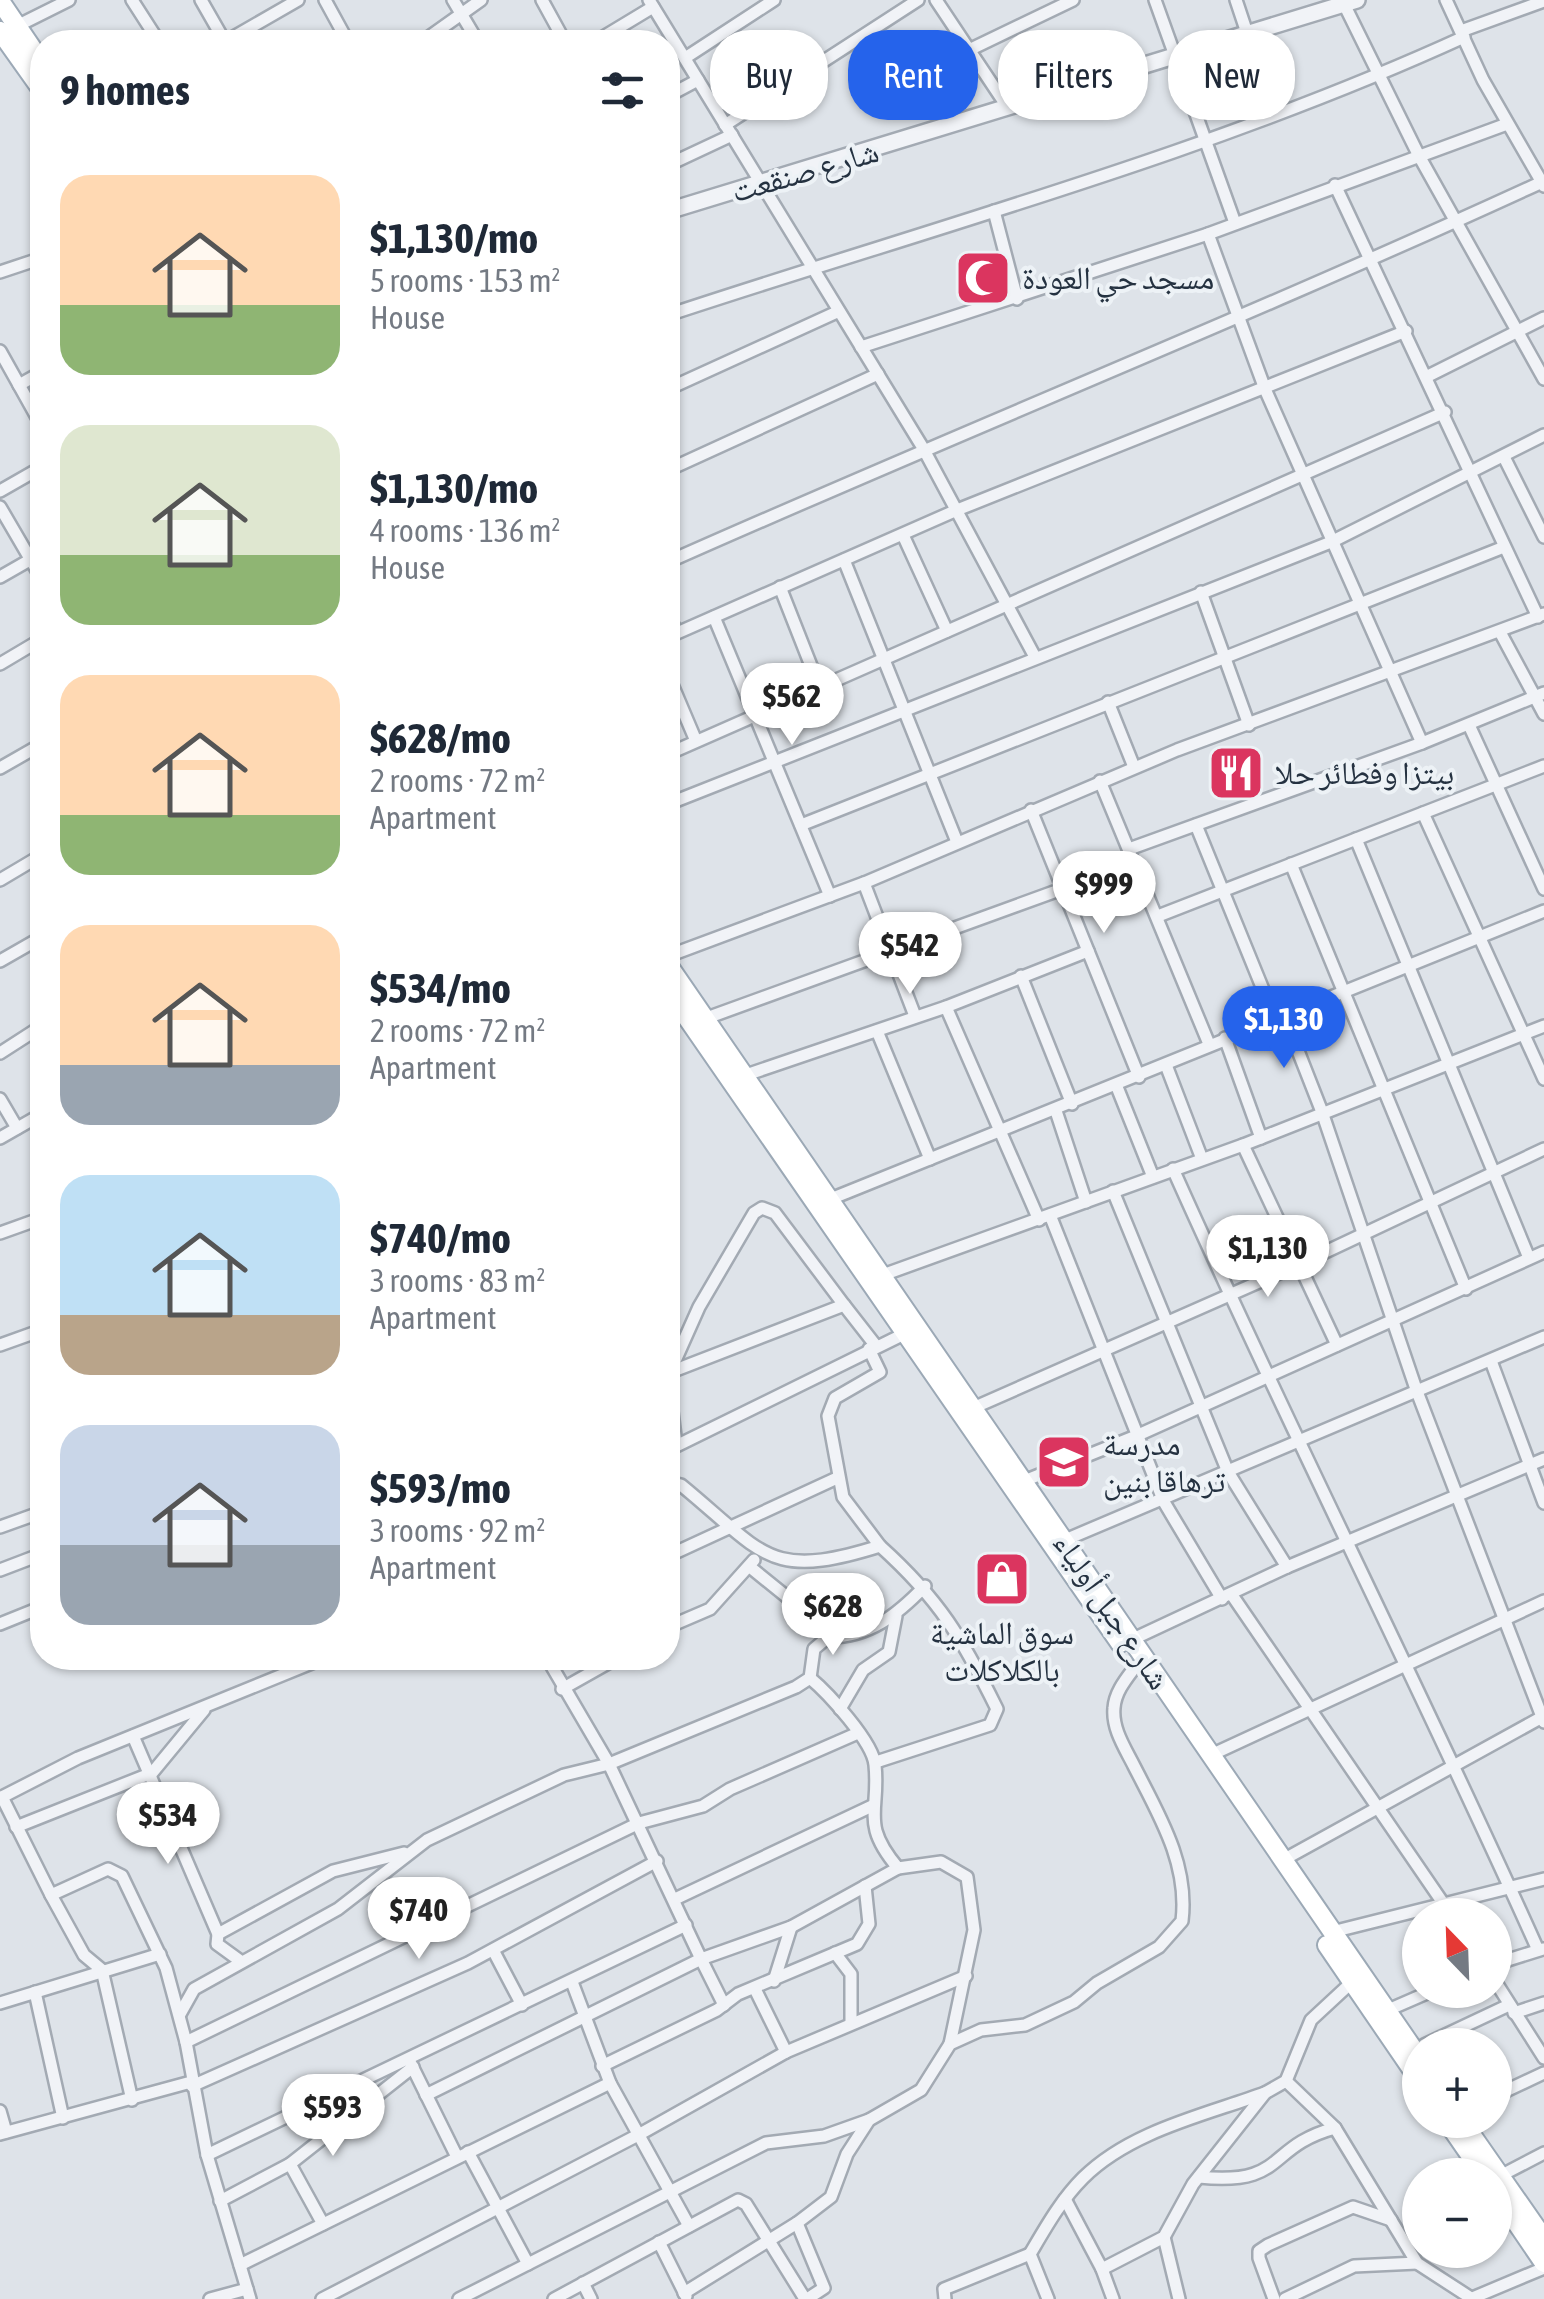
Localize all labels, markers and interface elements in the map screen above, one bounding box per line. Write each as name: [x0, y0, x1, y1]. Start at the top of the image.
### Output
chip: Buy: [710, 30, 828, 120]
chip: Rent: [848, 30, 978, 120]
chip: Filters: [998, 30, 1148, 120]
chip: New: [1168, 30, 1295, 120]
icon: filters: [595, 63, 650, 118]
text: 9 homes: [60, 66, 190, 114]
street label: شارع صنقعت: [727, 132, 883, 211]
text: $1,130/mo: [370, 214, 538, 262]
icon: home: [140, 215, 260, 335]
mosque icon: مسجد حي العودة: [953, 248, 1013, 308]
place label: مسجد حي العودة: [1022, 259, 1214, 303]
text: 5 rooms · 153 m²: [370, 262, 560, 299]
text: House: [370, 299, 445, 336]
text: $1,130/mo: [370, 464, 538, 512]
icon: home: [140, 465, 260, 585]
text: 4 rooms · 136 m²: [370, 512, 560, 549]
text: House: [370, 549, 445, 586]
pin: $562: [733, 663, 851, 748]
text: $562: [763, 677, 821, 714]
text: $628/mo: [370, 714, 511, 762]
icon: home: [140, 715, 260, 835]
restaurant icon: بيتزا وفطائر حلا: [1206, 743, 1266, 803]
place label: بيتزا وفطائر حلا: [1275, 754, 1454, 791]
text: 2 rooms · 72 m²: [370, 762, 545, 799]
text: Apartment: [370, 799, 496, 836]
pin: $999: [1045, 851, 1163, 936]
text: $999: [1075, 865, 1133, 902]
pin: $542: [851, 912, 969, 997]
text: $542: [881, 926, 939, 963]
text: $534/mo: [370, 964, 511, 1012]
icon: home: [140, 965, 260, 1085]
pin: $1,130: [1203, 986, 1365, 1071]
text: $1,130: [1244, 1000, 1324, 1037]
text: 2 rooms · 72 m²: [370, 1012, 545, 1049]
text: Apartment: [370, 1049, 496, 1086]
text: $740/mo: [370, 1214, 511, 1262]
icon: home: [140, 1215, 260, 1335]
pin: $1,130: [1187, 1215, 1349, 1300]
text: $1,130: [1228, 1229, 1308, 1266]
text: 3 rooms · 83 m²: [370, 1262, 545, 1299]
text: Apartment: [370, 1299, 496, 1336]
place label: مدرسة ترهاقا بنين: [1103, 1425, 1226, 1501]
school or university icon: مدرسة ترهاقا بنين: [1034, 1432, 1094, 1492]
text: $593/mo: [370, 1464, 511, 1512]
icon: home: [140, 1465, 260, 1585]
text: 3 rooms · 92 m²: [370, 1512, 545, 1549]
street label: شارع جبل أولياء: [1045, 1525, 1178, 1697]
text: Apartment: [370, 1549, 496, 1586]
shop icon: سوق الماشية بالكلاكلات: [972, 1549, 1032, 1609]
pin: $628: [774, 1573, 892, 1658]
text: $628: [804, 1587, 862, 1624]
place label: سوق الماشية بالكلاكلات: [930, 1614, 1074, 1688]
pin: $534: [109, 1782, 227, 1867]
text: $534: [139, 1796, 197, 1833]
pin: $740: [360, 1877, 478, 1962]
text: $740: [390, 1891, 448, 1928]
north arrow: [1402, 1898, 1512, 2008]
map controls: [1402, 1898, 1512, 2268]
button: +: [1402, 2028, 1512, 2138]
pin: $593: [274, 2074, 392, 2159]
text: $593: [304, 2088, 362, 2125]
button: −: [1402, 2158, 1512, 2268]

